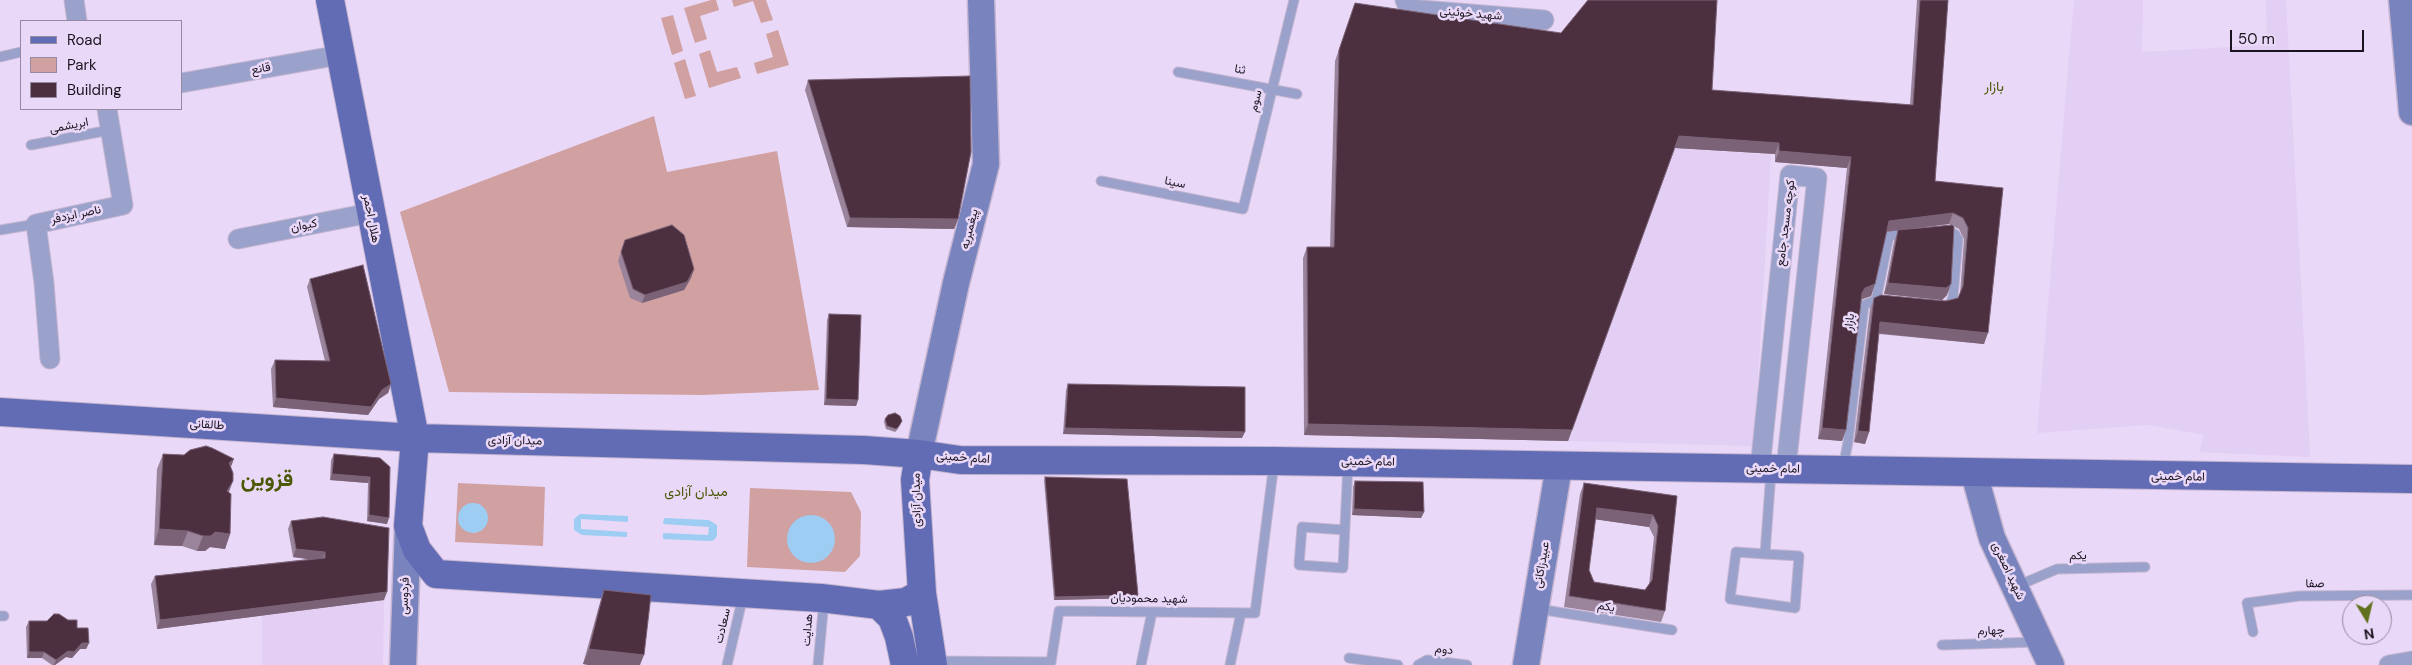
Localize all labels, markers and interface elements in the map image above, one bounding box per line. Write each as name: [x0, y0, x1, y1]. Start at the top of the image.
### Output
street label: شهید خوئینی: [1439, 4, 1503, 24]
legend: [20, 20, 182, 110]
scale bar: [2232, 20, 2366, 52]
text: 50 m: [2238, 29, 2275, 49]
text: Road: [67, 30, 102, 50]
text: Park: [67, 55, 97, 75]
street label: قانع: [250, 60, 272, 78]
street label: ثنا: [1233, 62, 1247, 78]
district label: بازار: [1984, 79, 2004, 95]
text: Building: [67, 80, 122, 100]
street label: سوم: [1246, 89, 1266, 113]
street label: ابریشمی: [48, 115, 90, 137]
street label: سینا: [1163, 174, 1187, 192]
street label: کوچه مسجد جامع: [1774, 179, 1798, 267]
street label: هلال احمر: [359, 194, 383, 244]
street label: ناصر ایزدفر: [50, 203, 102, 227]
street label: پیغمبریه: [958, 207, 982, 251]
street label: کیوان: [290, 216, 318, 236]
street label: بازار: [1842, 313, 1858, 331]
street label: طالقانی: [189, 417, 225, 433]
street label: میدان آزادی: [488, 433, 542, 449]
street label: امام خمینی: [936, 449, 990, 467]
street label: امام خمینی: [1341, 454, 1395, 470]
street label: امام خمینی: [1746, 461, 1800, 477]
district label: قزوین: [241, 467, 293, 493]
street label: امام خمینی: [2151, 469, 2205, 485]
street label: میدان آزادی: [909, 473, 925, 527]
district label: میدان آزادی: [664, 484, 728, 500]
street label: شهید اصغری: [1988, 540, 2028, 602]
street label: عبیدزاکانی: [1531, 541, 1553, 589]
street label: یکم: [2069, 549, 2087, 563]
street label: فردوسی: [397, 577, 413, 615]
street label: صفا: [2305, 577, 2325, 591]
street label: شهید محمودیان: [1110, 591, 1188, 607]
north arrow: [2342, 595, 2392, 645]
street label: یکم: [1596, 599, 1616, 615]
street label: سعادت: [712, 607, 734, 645]
street label: هدایت: [799, 613, 817, 647]
street label: چهارم: [1977, 623, 2005, 639]
text: N: [2363, 624, 2376, 644]
street label: دوم: [1434, 642, 1454, 658]

